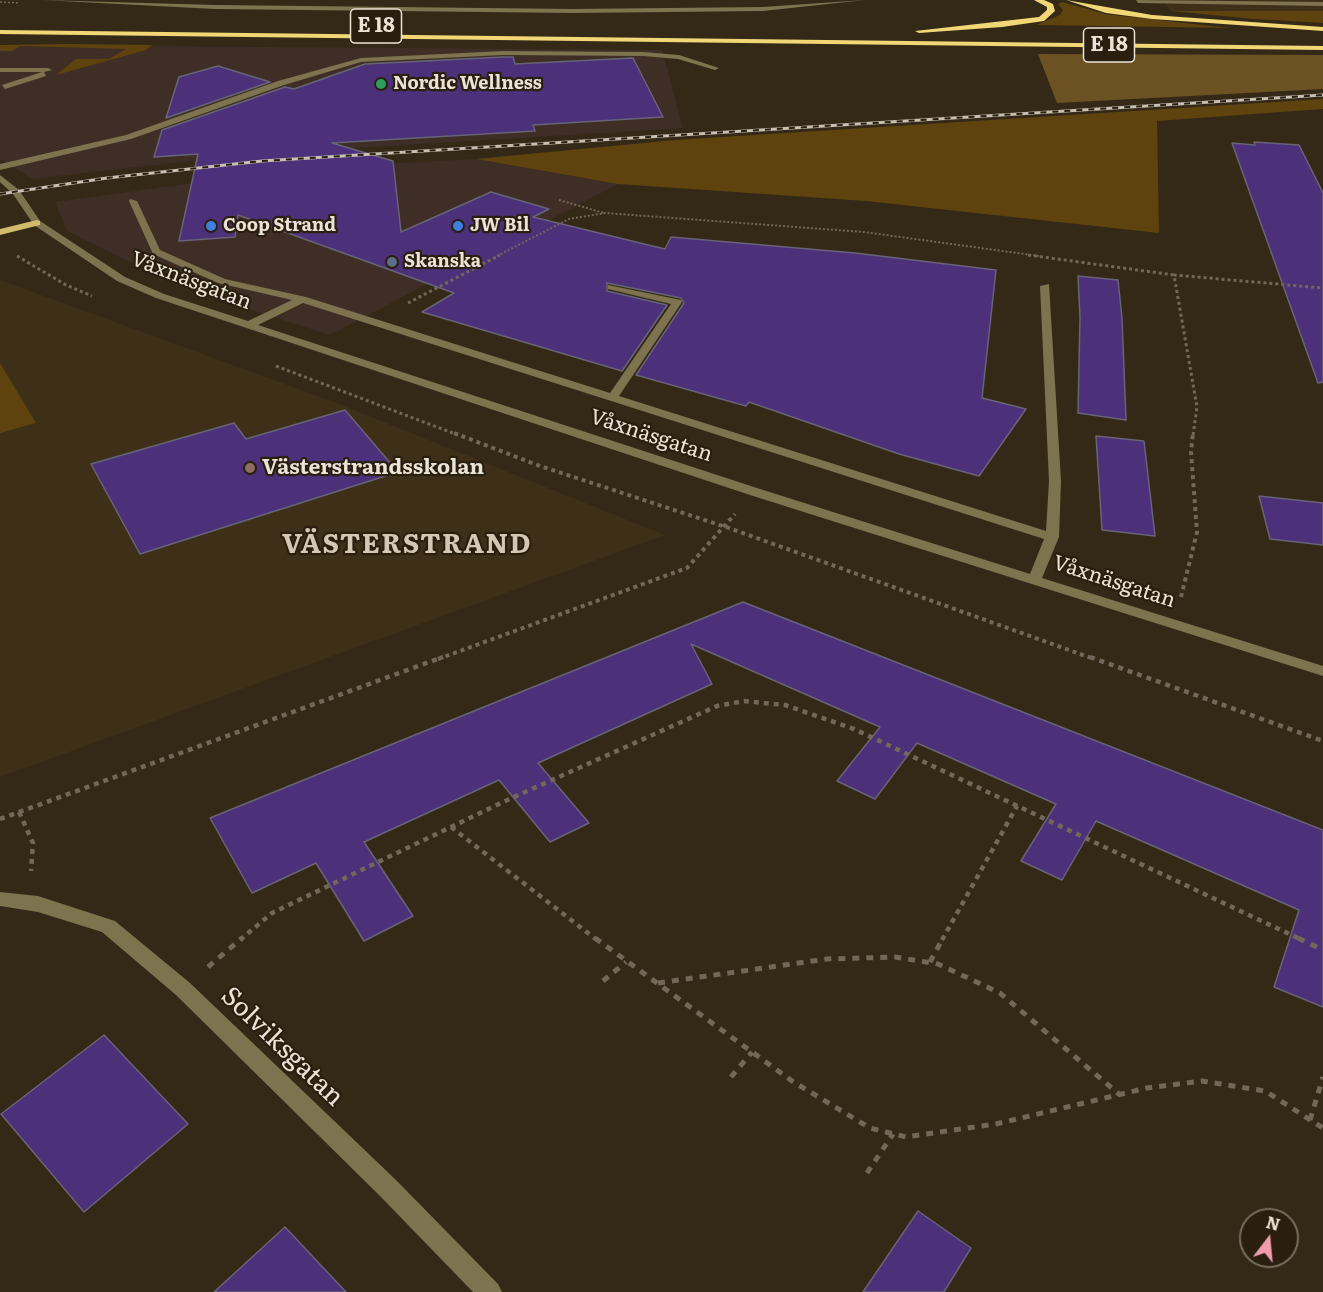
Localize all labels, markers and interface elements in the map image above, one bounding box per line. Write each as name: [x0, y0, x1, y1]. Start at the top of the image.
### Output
road number: E 18: [350, 9, 401, 43]
road number: E 18: [1084, 28, 1134, 62]
place label: Nordic Wellness: [393, 73, 542, 95]
marker: Nordic Wellness: [374, 77, 388, 91]
place label: Coop Strand: [223, 215, 336, 237]
place label: JW Bil: [470, 215, 529, 237]
marker: Coop Strand: [204, 219, 218, 233]
marker: JW Bil: [451, 219, 465, 233]
street label: Våxnäsgatan: [127, 246, 255, 316]
place label: Skanska: [404, 251, 481, 273]
marker: Skanska: [385, 255, 399, 269]
street label: Våxnäsgatan: [587, 404, 715, 468]
place label: Västerstrandsskolan: [262, 455, 484, 481]
marker: Västerstrandsskolan: [243, 461, 257, 475]
district label: VÄSTERSTRAND: [282, 529, 532, 561]
street label: Våxnäsgatan: [1050, 550, 1178, 614]
street label: Solviksgatan: [214, 981, 350, 1113]
north arrow: [1239, 1208, 1299, 1268]
text: N: [1264, 1209, 1283, 1236]

